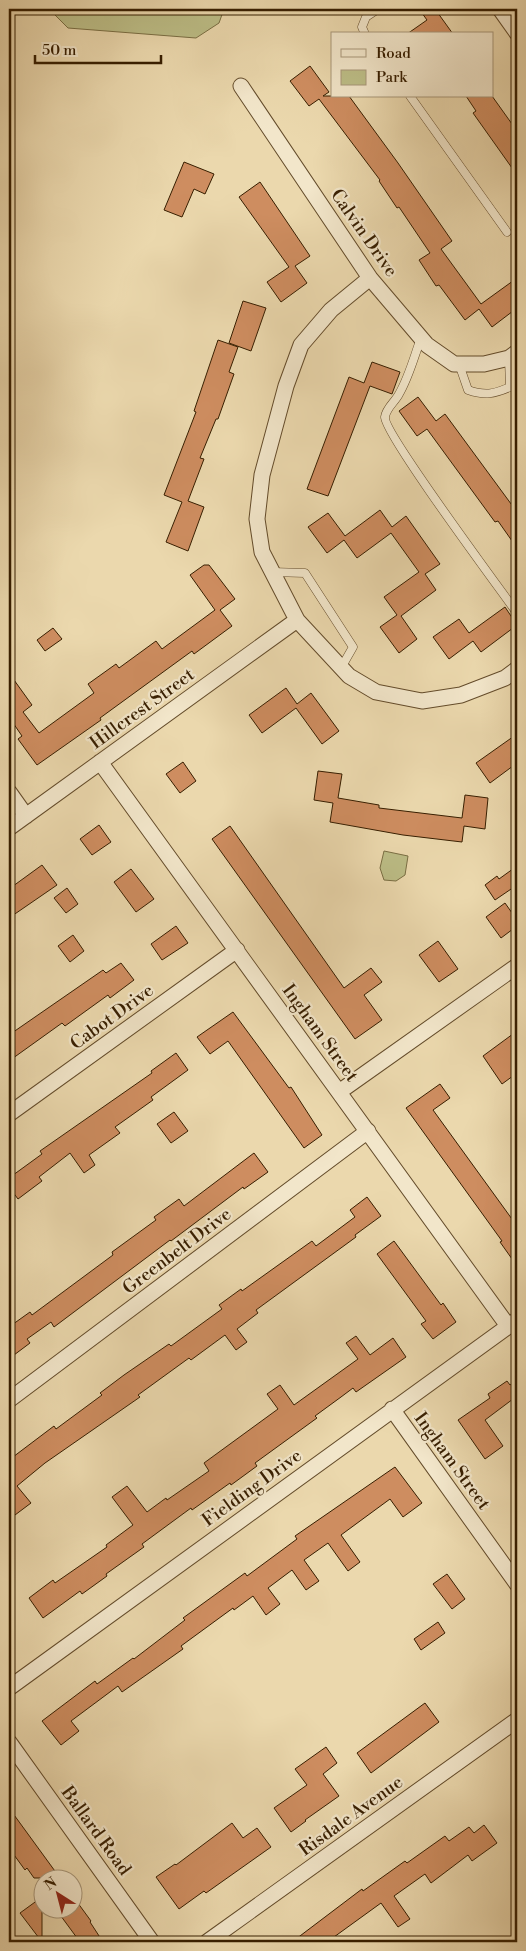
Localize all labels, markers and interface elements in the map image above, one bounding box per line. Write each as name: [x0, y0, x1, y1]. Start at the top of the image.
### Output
scale bar: [35, 32, 161, 64]
legend: [331, 32, 494, 98]
text: 50 m: [42, 41, 76, 60]
text: Road: [376, 44, 411, 63]
text: Park: [376, 68, 408, 87]
street label: Calvin Drive: [325, 185, 403, 281]
street label: Hillcrest Street: [85, 663, 199, 755]
street label: Cabot Drive: [66, 979, 158, 1055]
street label: Ingham Street: [277, 980, 363, 1087]
street label: Greenbelt Drive: [118, 1203, 236, 1299]
street label: Ingham Street: [409, 1408, 495, 1515]
street label: Fielding Drive: [198, 1444, 306, 1532]
street label: Risdale Avenue: [294, 1771, 408, 1861]
street label: Ballard Road: [55, 1781, 137, 1881]
north arrow: [32, 1868, 82, 1918]
text: N: [41, 1874, 61, 1895]

